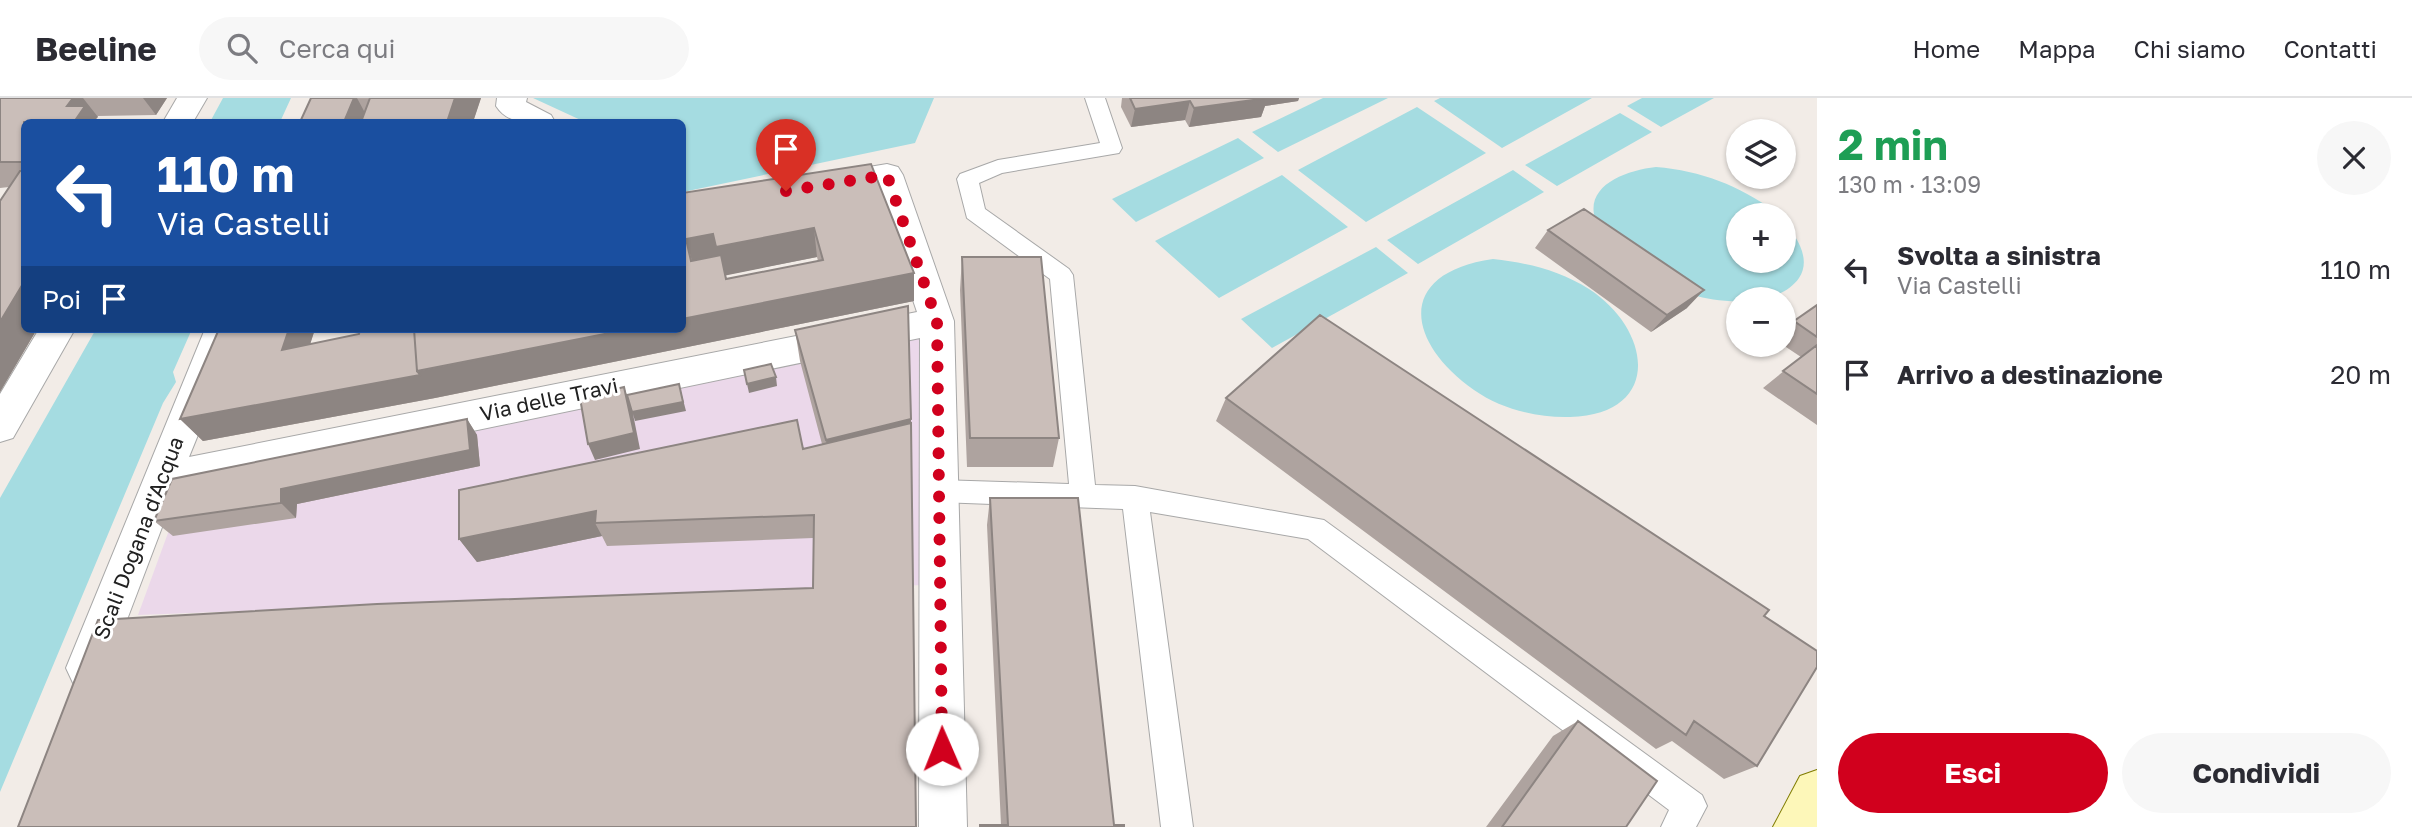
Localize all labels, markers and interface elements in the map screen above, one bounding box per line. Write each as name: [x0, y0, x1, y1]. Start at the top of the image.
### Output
search box: [199, 17, 689, 80]
text: Beeline: [35, 29, 157, 68]
icon: search: [223, 29, 261, 67]
text: Cerca qui: [279, 33, 395, 64]
text: Home: [1912, 34, 1980, 63]
text: Mappa: [2018, 34, 2096, 63]
text: Chi siamo: [2134, 34, 2245, 63]
text: Contatti: [2283, 34, 2377, 63]
pin: [756, 119, 816, 191]
map controls: [1726, 119, 1796, 357]
button: layers: [1726, 119, 1796, 189]
text: 2 min: [1838, 119, 1948, 169]
button: close: [2317, 121, 2391, 195]
icon: arrive: [767, 130, 805, 168]
text: 110 m: [157, 144, 294, 203]
icon: left: [42, 147, 133, 238]
text: 130 m · 13:09: [1838, 170, 1981, 198]
button: +: [1726, 203, 1796, 273]
text: Via Castelli: [157, 204, 330, 242]
text: Svolta a sinistra: [1897, 240, 2101, 271]
icon: left: [1838, 251, 1876, 289]
text: 110 m: [2320, 254, 2391, 285]
text: Via Castelli: [1897, 271, 2022, 299]
icon: arrive: [95, 280, 133, 318]
text: Poi: [42, 284, 81, 315]
button: −: [1726, 287, 1796, 357]
icon: arrive: [1838, 356, 1876, 394]
text: Arrivo a destinazione: [1897, 359, 2163, 390]
text: 20 m: [2330, 359, 2391, 390]
street label: Via delle Travi: [477, 372, 620, 426]
street label: Scali Dogana d'Acqua: [87, 433, 189, 643]
position arrow: [905, 712, 979, 786]
button: Esci: [1838, 733, 2108, 813]
button: Condividi: [2122, 733, 2391, 813]

